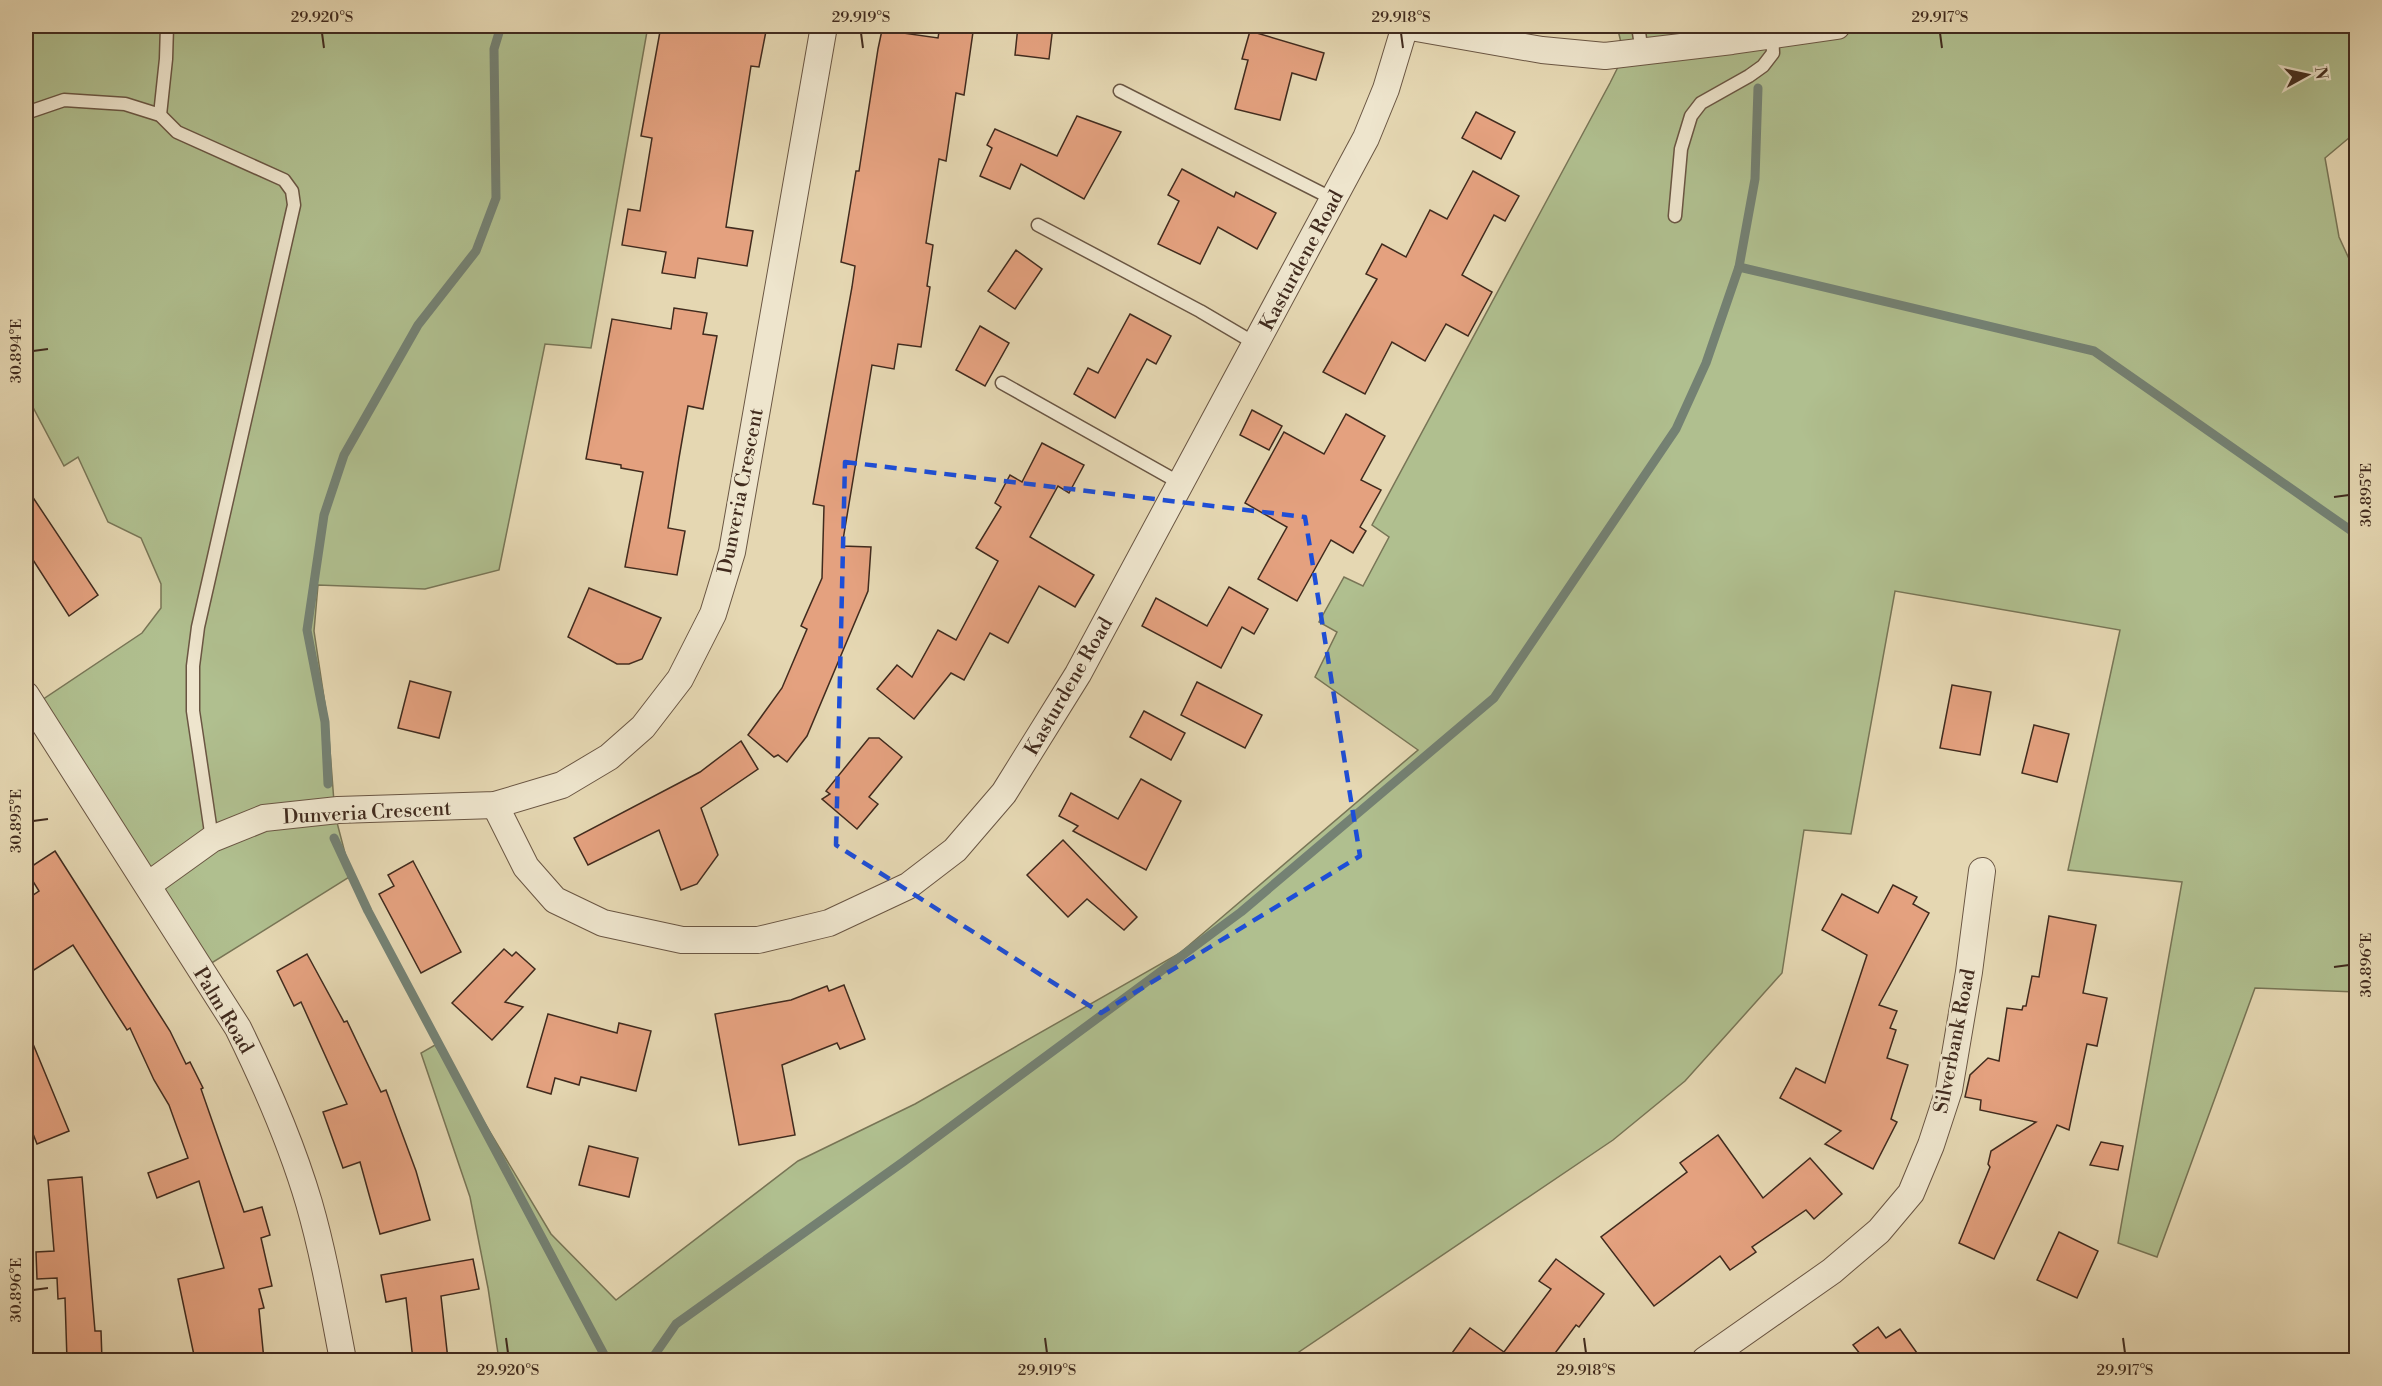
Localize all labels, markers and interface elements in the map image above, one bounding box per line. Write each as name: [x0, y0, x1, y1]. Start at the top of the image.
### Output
text: 29.920°S: [291, 8, 353, 27]
text: 29.919°S: [832, 8, 890, 27]
text: 29.918°S: [1371, 8, 1431, 27]
text: 29.917°S: [1912, 8, 1968, 27]
north arrow: [2277, 45, 2337, 105]
text: N: [2310, 65, 2332, 81]
street label: Kasturdene Road: [1255, 186, 1350, 335]
text: 30.894°E: [7, 319, 26, 383]
street label: Dunveria Crescent: [713, 406, 770, 576]
text: 30.895°E: [2357, 463, 2376, 527]
street label: Kasturdene Road: [1020, 613, 1119, 760]
text: 30.895°E: [7, 789, 26, 853]
street label: Dunveria Crescent: [282, 797, 452, 830]
text: 30.896°E: [2357, 933, 2376, 997]
street label: Palm Road: [187, 963, 259, 1059]
street label: Silverbank Road: [1929, 966, 1982, 1116]
text: 30.896°E: [7, 1258, 26, 1322]
text: 29.920°S: [477, 1361, 539, 1380]
text: 29.919°S: [1018, 1361, 1076, 1380]
text: 29.918°S: [1556, 1361, 1616, 1380]
text: 29.917°S: [2097, 1361, 2153, 1380]

